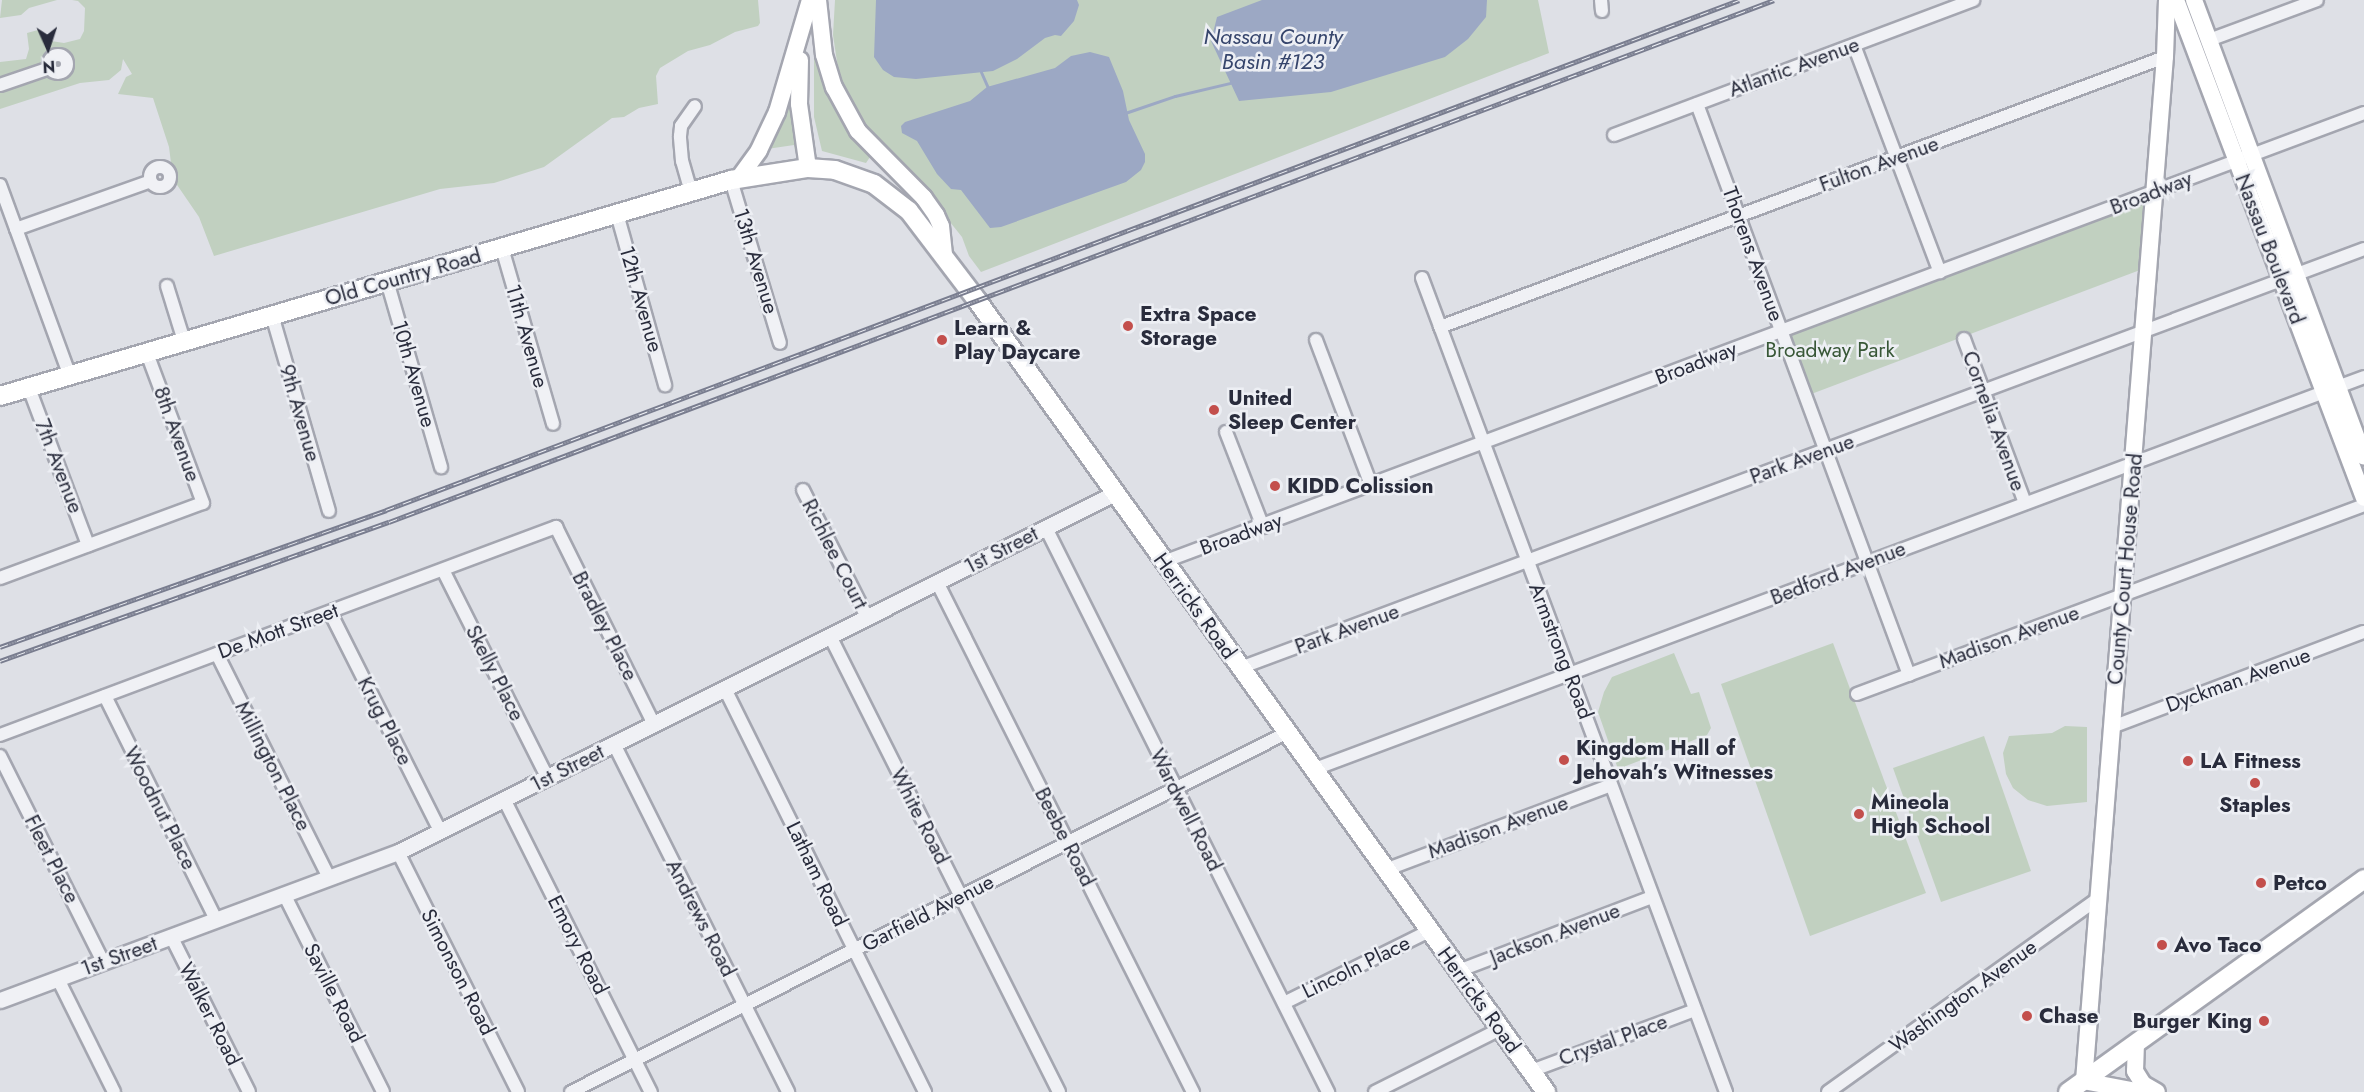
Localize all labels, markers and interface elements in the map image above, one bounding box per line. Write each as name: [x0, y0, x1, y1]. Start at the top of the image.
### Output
north arrow: [18, 18, 78, 78]
water label: Nassau County Basin #123: [1203, 23, 1343, 74]
street label: Atlantic Avenue: [1725, 32, 1863, 102]
text: N: [42, 55, 56, 78]
street label: Fulton Avenue: [1816, 131, 1942, 197]
street label: Broadway: [2106, 166, 2196, 220]
street label: Nassau Boulevard: [2230, 170, 2310, 328]
street label: Thorens Avenue: [1717, 183, 1789, 325]
street label: 13th Avenue: [728, 205, 784, 317]
street label: Old Country Road: [322, 243, 484, 311]
street label: 12th Avenue: [614, 243, 668, 355]
street label: 11th Avenue: [500, 281, 554, 391]
place label: Extra Space Storage: [1140, 301, 1257, 351]
place label: Learn & Play Daycare: [954, 315, 1080, 365]
street label: 10th Avenue: [387, 318, 441, 430]
marker: Extra Space Storage: [1121, 319, 1135, 333]
marker: Learn & Play Daycare: [935, 333, 949, 347]
street label: Broadway: [1651, 336, 1741, 390]
park label: Broadway Park: [1765, 337, 1895, 363]
street label: Cornelia Avenue: [1957, 348, 2031, 494]
street label: 9th Avenue: [274, 362, 326, 464]
street label: 8th Avenue: [148, 383, 206, 485]
place label: United Sleep Center: [1228, 385, 1356, 435]
marker: United Sleep Center: [1205, 401, 1223, 419]
street label: 7th Avenue: [30, 415, 88, 517]
street label: Park Avenue: [1746, 428, 1858, 490]
street label: County Court House Road: [2102, 452, 2148, 686]
place label: KIDD Colission: [1287, 473, 1433, 499]
marker: KIDD Colission: [1268, 479, 1282, 493]
street label: Richlee Court: [796, 495, 874, 613]
street label: Broadway: [1196, 508, 1286, 560]
street label: 1st Street: [960, 521, 1042, 579]
street label: Bedford Avenue: [1767, 536, 1909, 610]
street label: Herricks Road: [1148, 548, 1242, 664]
street label: Bradley Place: [567, 567, 643, 685]
street label: Armstrong Road: [1523, 579, 1599, 723]
street label: De Mott Street: [214, 598, 342, 664]
street label: Park Avenue: [1291, 598, 1403, 660]
street label: Madison Avenue: [1936, 600, 2082, 674]
street label: Skelly Place: [460, 621, 530, 725]
street label: Dyckman Avenue: [2162, 642, 2314, 718]
street label: Krug Place: [352, 673, 418, 769]
street label: Millington Place: [230, 697, 316, 835]
place label: Kingdom Hall of Jehovah’s Witnesses: [1576, 735, 1773, 785]
street label: 1st Street: [526, 739, 608, 797]
street label: Woodnut Place: [118, 742, 202, 874]
street label: Wardwell Road: [1144, 745, 1228, 875]
place label: LA Fitness: [2200, 748, 2301, 774]
marker: Kingdom Hall of Jehovah’s Witnesses: [1557, 753, 1571, 767]
marker: LA Fitness: [2181, 754, 2195, 768]
street label: White Road: [885, 764, 955, 868]
marker: Staples: [2248, 776, 2262, 790]
street label: Beebe Road: [1029, 783, 1101, 891]
place label: Mineola High School: [1871, 789, 1990, 839]
street label: Madison Avenue: [1425, 790, 1571, 864]
place label: Staples: [2219, 792, 2291, 818]
marker: Mineola High School: [1852, 807, 1866, 821]
street label: Fleet Place: [19, 811, 85, 907]
street label: Latham Road: [781, 817, 853, 931]
street label: Andrews Road: [661, 855, 741, 981]
street label: Garfield Avenue: [858, 869, 998, 957]
place label: Petco: [2273, 870, 2327, 896]
marker: Petco: [2254, 876, 2268, 890]
street label: Emory Road: [542, 891, 614, 999]
street label: Jackson Avenue: [1486, 898, 1624, 970]
street label: Simonson Road: [415, 905, 501, 1039]
street label: Lincoln Place: [1298, 930, 1414, 1004]
street label: 1st Street: [77, 931, 161, 981]
place label: Avo Taco: [2174, 932, 2262, 958]
street label: Washington Avenue: [1884, 934, 2042, 1058]
marker: Avo Taco: [2155, 938, 2169, 952]
street label: Saville Road: [298, 939, 370, 1047]
street label: Herricks Road: [1432, 942, 1526, 1058]
street label: Walker Road: [173, 958, 247, 1070]
place label: Chase: [2039, 1003, 2099, 1029]
place label: Burger King: [2133, 1008, 2252, 1034]
street label: Crystal Place: [1555, 1009, 1671, 1071]
marker: Chase: [2020, 1009, 2034, 1023]
marker: Burger King: [2257, 1014, 2271, 1028]

